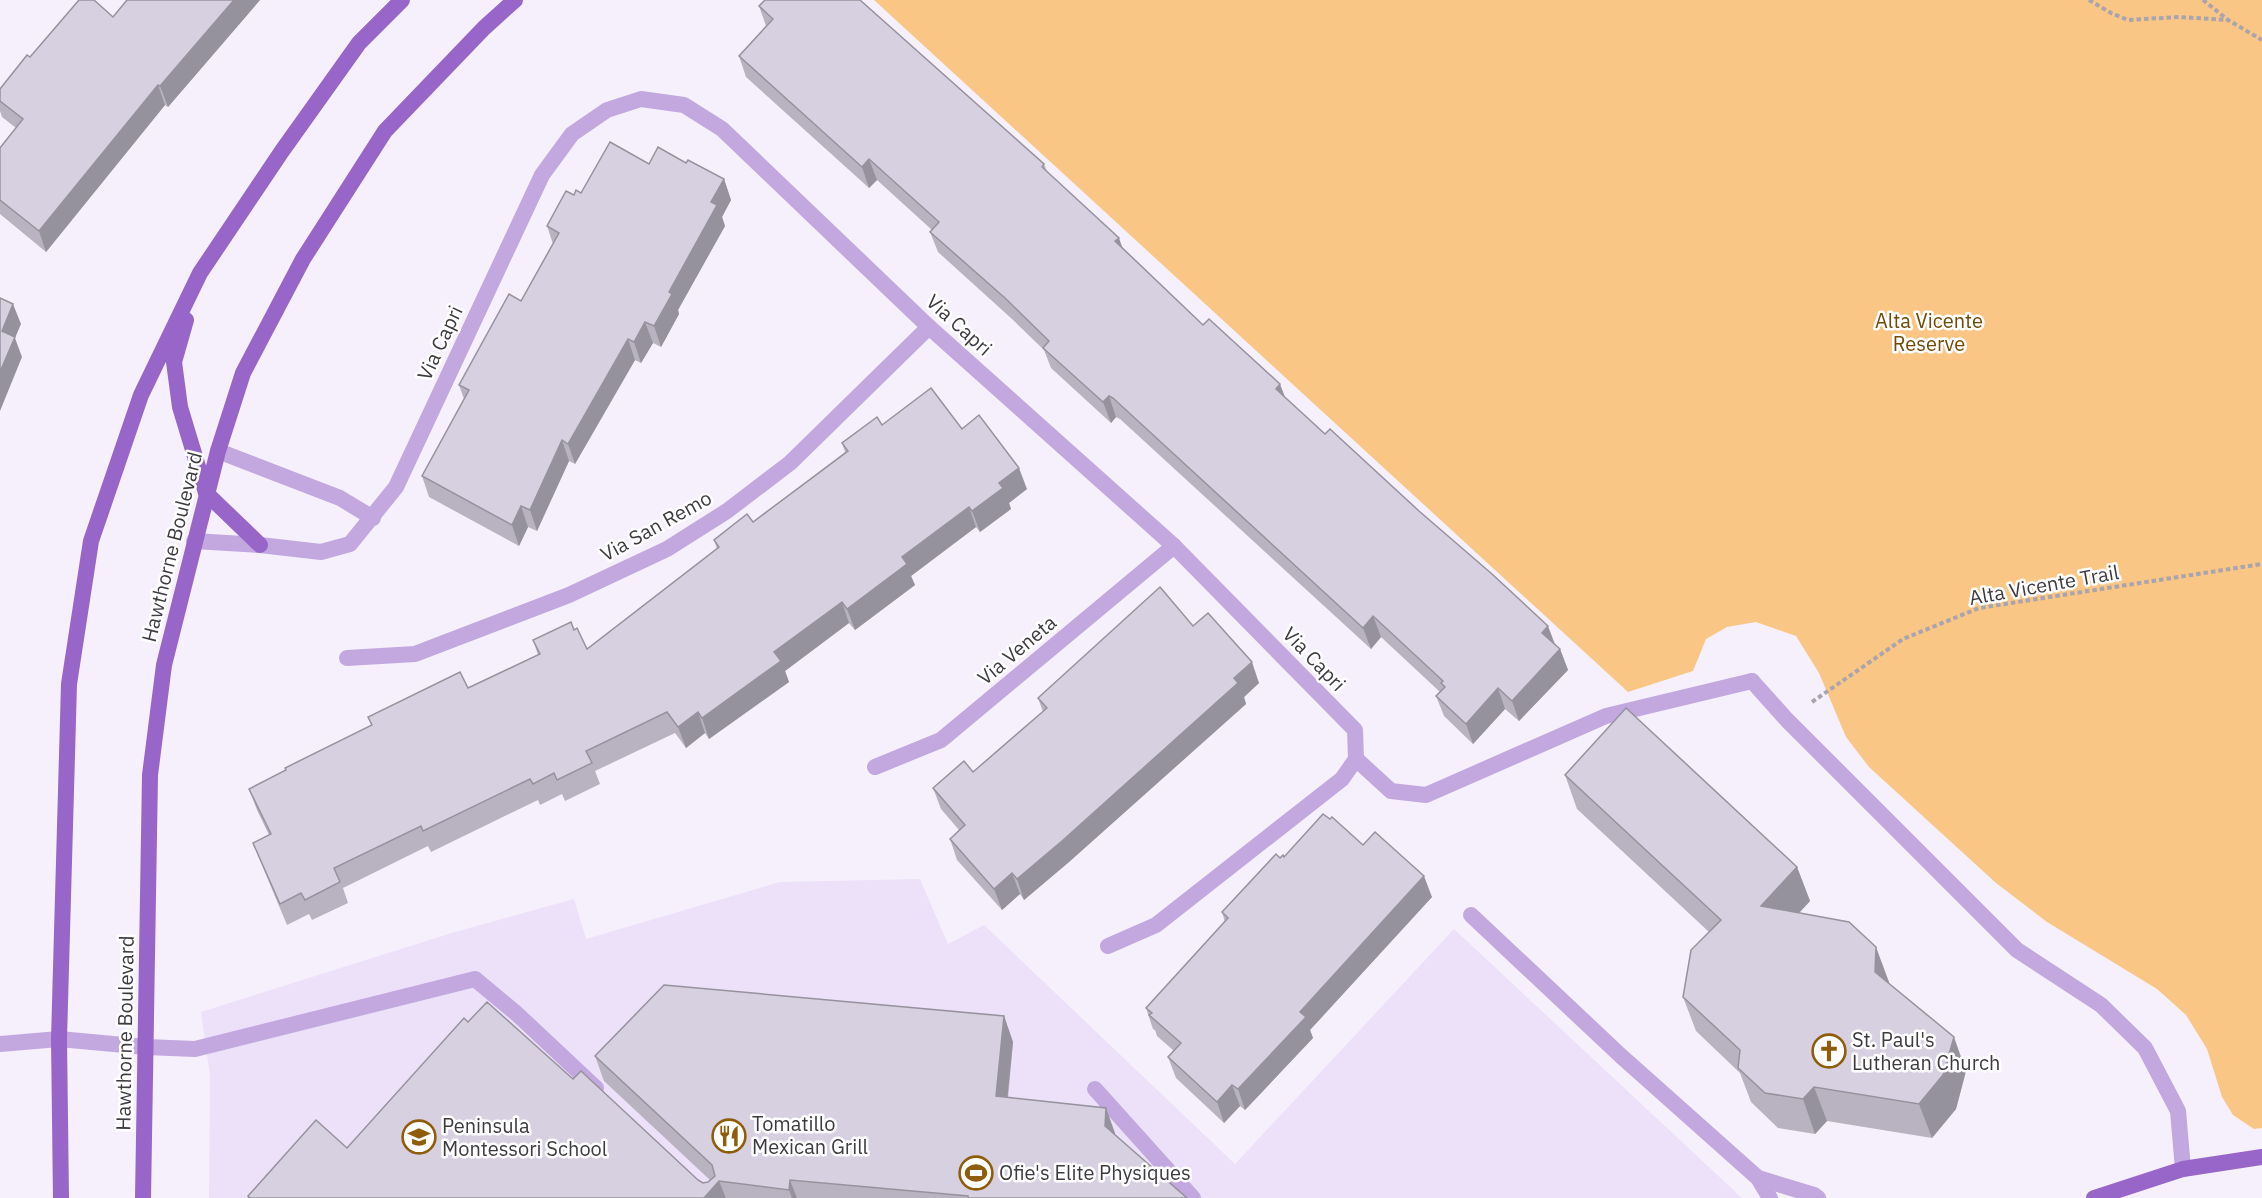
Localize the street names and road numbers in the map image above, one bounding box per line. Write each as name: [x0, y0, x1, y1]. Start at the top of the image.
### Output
street label: Via Capri: [921, 288, 998, 361]
street label: Via Capri: [410, 301, 469, 385]
street label: Hawthorne Boulevard: [135, 449, 208, 645]
street label: Via San Remo: [595, 484, 716, 567]
street label: Alta Vicente Trail: [1967, 558, 2121, 611]
street label: Via Veneta: [972, 608, 1062, 691]
street label: Via Capri: [1277, 621, 1352, 697]
street label: Hawthorne Boulevard: [109, 935, 140, 1131]

